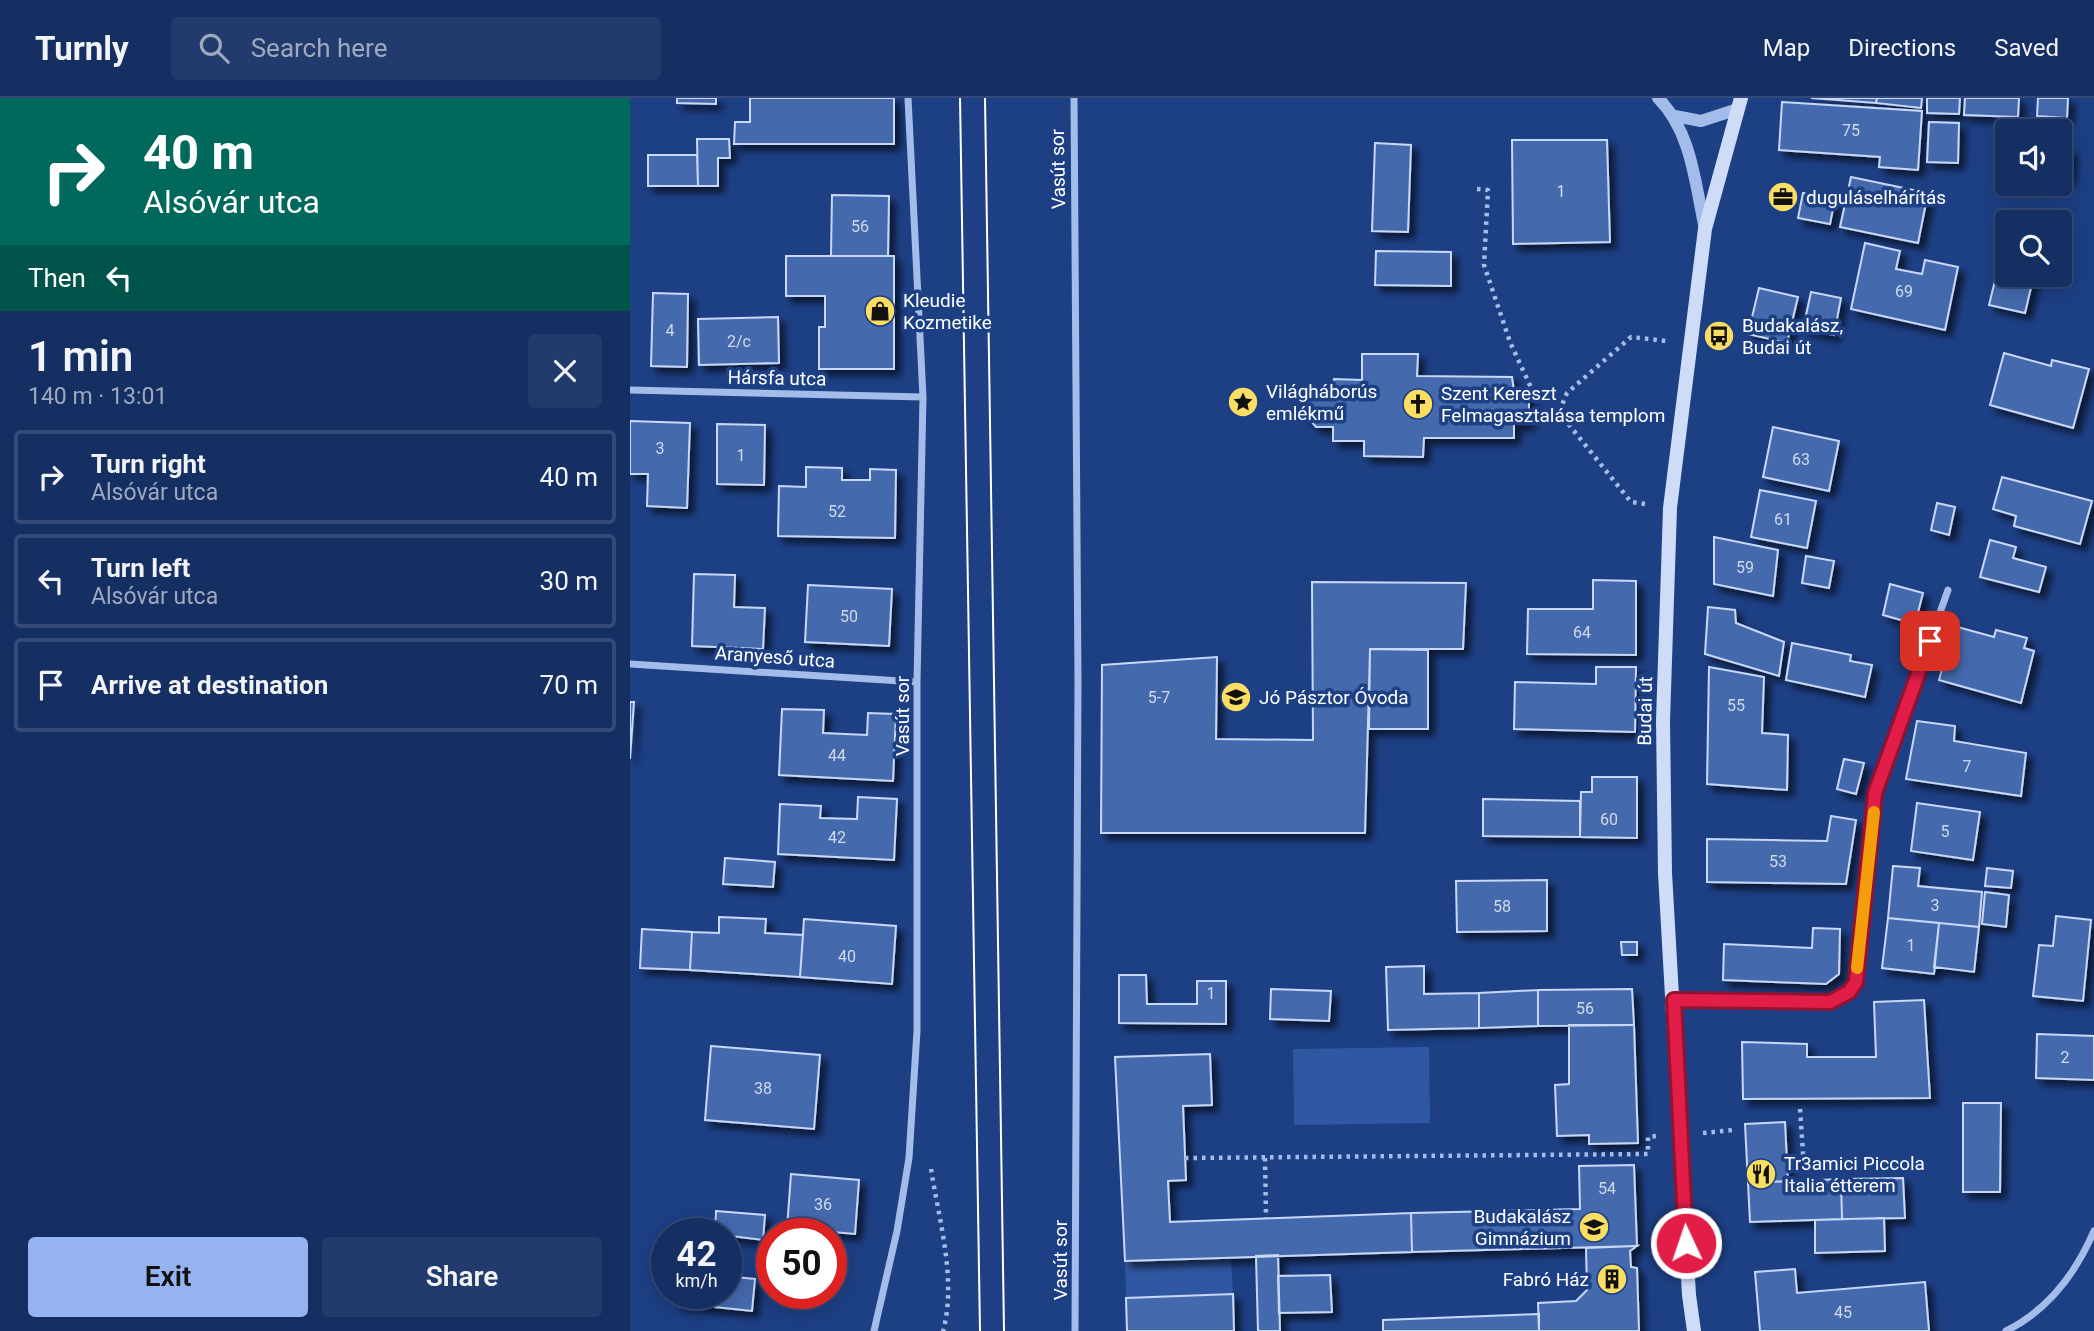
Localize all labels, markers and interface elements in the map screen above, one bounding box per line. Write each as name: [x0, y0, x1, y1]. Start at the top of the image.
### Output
search box: [171, 17, 661, 80]
text: Turnly: [35, 29, 129, 68]
icon: search: [195, 29, 233, 67]
text: Search here: [251, 33, 387, 63]
text: Map: [1763, 34, 1810, 62]
text: Directions: [1848, 34, 1956, 62]
text: Saved: [1994, 34, 2059, 62]
map controls: [1995, 119, 2072, 287]
button: sound: [1995, 119, 2072, 196]
house number: 75: [1842, 121, 1860, 140]
text: 40 m: [143, 124, 254, 181]
icon: right: [28, 126, 119, 217]
street label: Vasút sor: [1046, 128, 1070, 209]
office icon: duguláselhárítás: [1766, 180, 1800, 214]
house number: 1: [1557, 182, 1566, 201]
text: Alsóvár utca: [143, 183, 320, 221]
place label: duguláselhárítás: [1806, 186, 1946, 209]
button: search: [1995, 210, 2072, 287]
house number: 56: [851, 217, 869, 236]
icon: left: [100, 259, 138, 297]
text: Then: [28, 263, 86, 293]
house number: 69: [1895, 282, 1913, 301]
place label: Kleudie Kozmetike: [903, 289, 992, 334]
shop icon: Kleudie Kozmetike: [863, 294, 897, 328]
place label: Budakalász, Budai út: [1742, 314, 1843, 359]
bus stop icon: Budakalász, Budai út: [1702, 319, 1736, 353]
house number: 4: [666, 321, 675, 340]
text: 1 min: [28, 332, 133, 381]
house number: 2/c: [727, 332, 751, 351]
button: close: [528, 334, 602, 408]
street label: Hársfa utca: [727, 366, 827, 390]
place label: Világháborús emlékmű: [1266, 380, 1377, 425]
place label: Szent Kereszt Felmagasztalása templom: [1441, 382, 1665, 427]
text: 140 m · 13:01: [28, 383, 167, 410]
place icon: Világháborús emlékmű: [1226, 385, 1260, 419]
church icon: Szent Kereszt Felmagasztalása templom: [1401, 387, 1435, 421]
house number: 3: [656, 439, 665, 458]
house number: 1: [737, 446, 746, 465]
text: Turn right: [91, 449, 206, 479]
house number: 63: [1792, 450, 1810, 469]
icon: right: [32, 458, 70, 496]
text: 40 m: [540, 462, 598, 492]
text: Alsóvár utca: [91, 479, 218, 506]
house number: 52: [828, 502, 846, 521]
house number: 61: [1774, 510, 1792, 529]
text: Turn left: [91, 553, 190, 583]
house number: 59: [1736, 558, 1754, 577]
icon: left: [32, 562, 70, 600]
text: 30 m: [540, 566, 598, 596]
text: Alsóvár utca: [91, 583, 218, 610]
house number: 50: [840, 607, 858, 626]
pin: [1900, 611, 1960, 671]
icon: arrive: [1911, 622, 1949, 660]
house number: 64: [1573, 623, 1591, 642]
street label: Aranyeső utca: [714, 641, 836, 673]
icon: arrive: [32, 666, 70, 704]
text: Arrive at destination: [91, 670, 328, 700]
text: 70 m: [540, 670, 598, 700]
street label: Vasút sor: [891, 675, 914, 756]
street label: Budai út: [1633, 676, 1657, 746]
school or university icon: Jó Pásztor Óvoda: [1219, 680, 1253, 714]
place label: Jó Pásztor Óvoda: [1259, 686, 1409, 709]
house number: 5-7: [1148, 688, 1170, 707]
house number: 55: [1727, 696, 1745, 715]
house number: 44: [828, 746, 846, 765]
house number: 7: [1963, 757, 1972, 776]
house number: 60: [1600, 810, 1618, 829]
house number: 5: [1941, 822, 1950, 841]
house number: 42: [828, 828, 846, 847]
house number: 53: [1769, 852, 1787, 871]
house number: 3: [1931, 896, 1940, 915]
house number: 58: [1493, 897, 1511, 916]
house number: 1: [1907, 936, 1916, 955]
house number: 40: [838, 947, 856, 966]
house number: 1: [1207, 984, 1216, 1003]
house number: 56: [1576, 999, 1594, 1018]
house number: 2: [2061, 1048, 2070, 1067]
house number: 38: [754, 1079, 772, 1098]
place label: Tr3amici Piccola Italia étterem: [1784, 1152, 1925, 1197]
restaurant icon: Tr3amici Piccola Italia étterem: [1744, 1157, 1778, 1191]
house number: 54: [1598, 1179, 1616, 1198]
house number: 36: [814, 1195, 832, 1214]
place label: Budakalász Gimnázium: [1473, 1205, 1571, 1250]
position arrow: [1649, 1206, 1723, 1280]
school or university icon: Budakalász Gimnázium: [1577, 1210, 1611, 1244]
speed limit sign: 50: [756, 1218, 847, 1309]
street label: Vasút sor: [1049, 1219, 1072, 1300]
text: 42: [676, 1234, 717, 1275]
button: Exit: [28, 1237, 308, 1317]
button: Share: [322, 1237, 602, 1317]
building icon: Fabró Ház: [1595, 1262, 1629, 1296]
place label: Fabró Ház: [1503, 1268, 1589, 1291]
text: km/h: [675, 1270, 718, 1291]
house number: 45: [1834, 1303, 1852, 1322]

